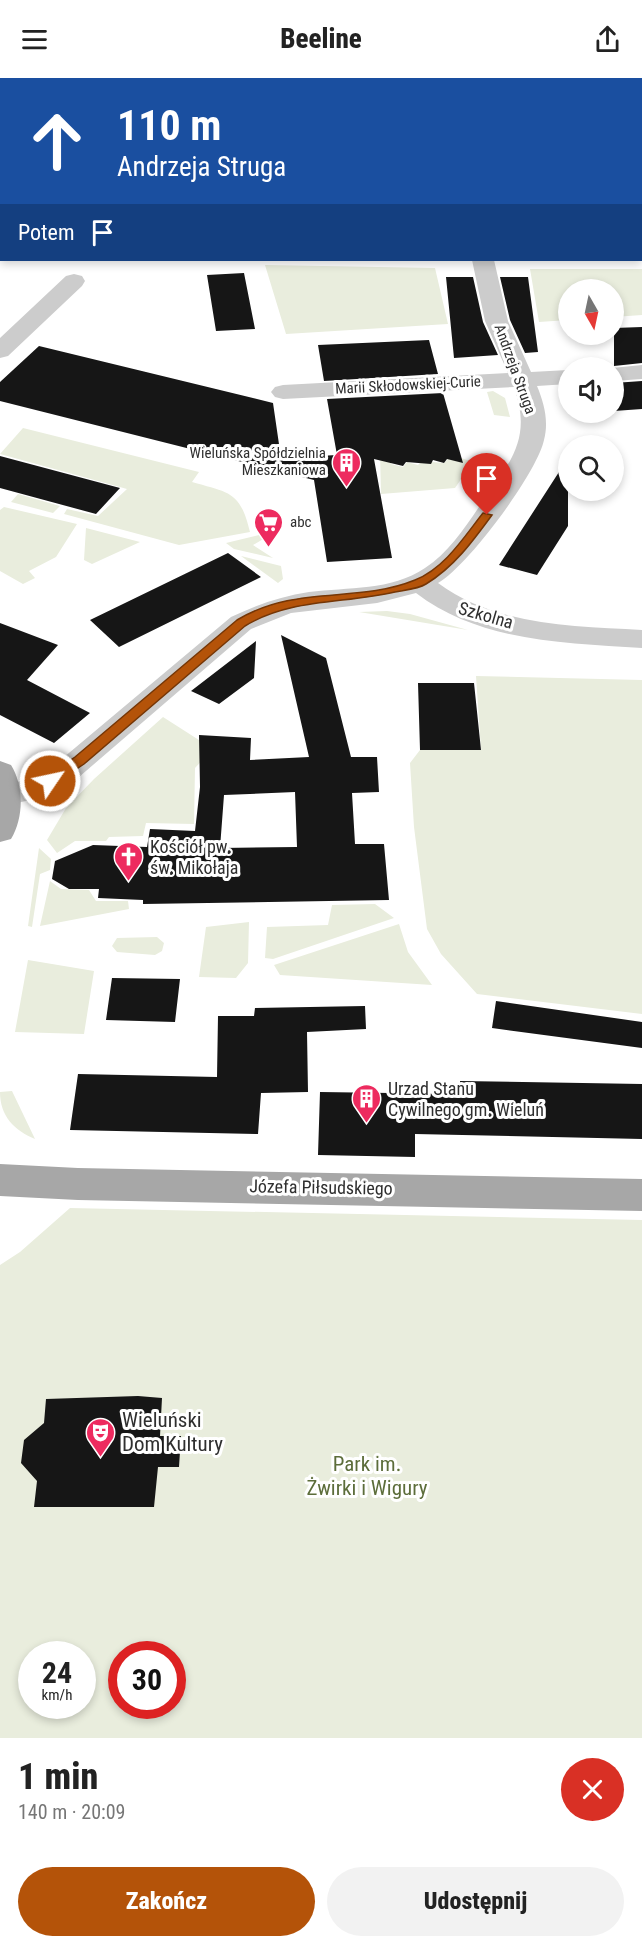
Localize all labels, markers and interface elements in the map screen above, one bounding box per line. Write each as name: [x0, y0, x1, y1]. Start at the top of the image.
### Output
icon: menu: [18, 23, 51, 56]
text: Beeline: [280, 23, 362, 55]
icon: share: [591, 23, 624, 56]
text: 110 m: [117, 101, 222, 150]
icon: ahead: [18, 102, 96, 180]
text: Andrzeja Struga: [117, 151, 286, 183]
icon: arrive: [86, 216, 119, 249]
text: Potem: [18, 220, 74, 245]
north arrow: [558, 279, 624, 345]
map controls: [558, 279, 624, 501]
street label: Andrzeja Struga: [490, 322, 540, 416]
button: sound: [558, 357, 624, 423]
street label: Marii Skłodowskiej-Curie: [335, 372, 481, 398]
button: search: [558, 435, 624, 501]
place label: Wieluńska Spółdzielnia Mieszkaniowa: [190, 444, 326, 479]
building icon: Wieluńska Spółdzielnia Mieszkaniowa: [331, 446, 363, 488]
pin: [461, 453, 512, 515]
icon: arrive: [470, 462, 503, 495]
supermarket icon: abc: [253, 506, 285, 548]
place label: abc: [290, 513, 312, 531]
street label: Szkolna: [456, 597, 516, 633]
position arrow: [18, 749, 82, 813]
place label: Kościół pw. św. Mikołaja: [150, 836, 238, 878]
church icon: Kościół pw. św. Mikołaja: [113, 840, 145, 882]
place label: Urzad Stanu Cywilnego gm. Wieluń: [388, 1078, 544, 1120]
building icon: Urzad Stanu Cywilnego gm. Wieluń: [351, 1082, 383, 1124]
street label: Józefa Piłsudskiego: [249, 1175, 393, 1199]
place label: Wieluński Dom Kultury: [122, 1408, 223, 1456]
theatre icon: Wieluński Dom Kultury: [85, 1416, 117, 1458]
park label: Park im. Żwirki i Wigury: [307, 1452, 428, 1500]
speed limit sign: 30: [108, 1641, 186, 1719]
text: 24: [42, 1655, 72, 1690]
text: km/h: [42, 1686, 72, 1704]
text: 1 min: [18, 1756, 98, 1798]
button: close: [561, 1758, 624, 1821]
text: 140 m · 20:09: [18, 1800, 125, 1824]
button: Zakończ: [18, 1867, 315, 1936]
button: Udostępnij: [327, 1867, 624, 1936]

